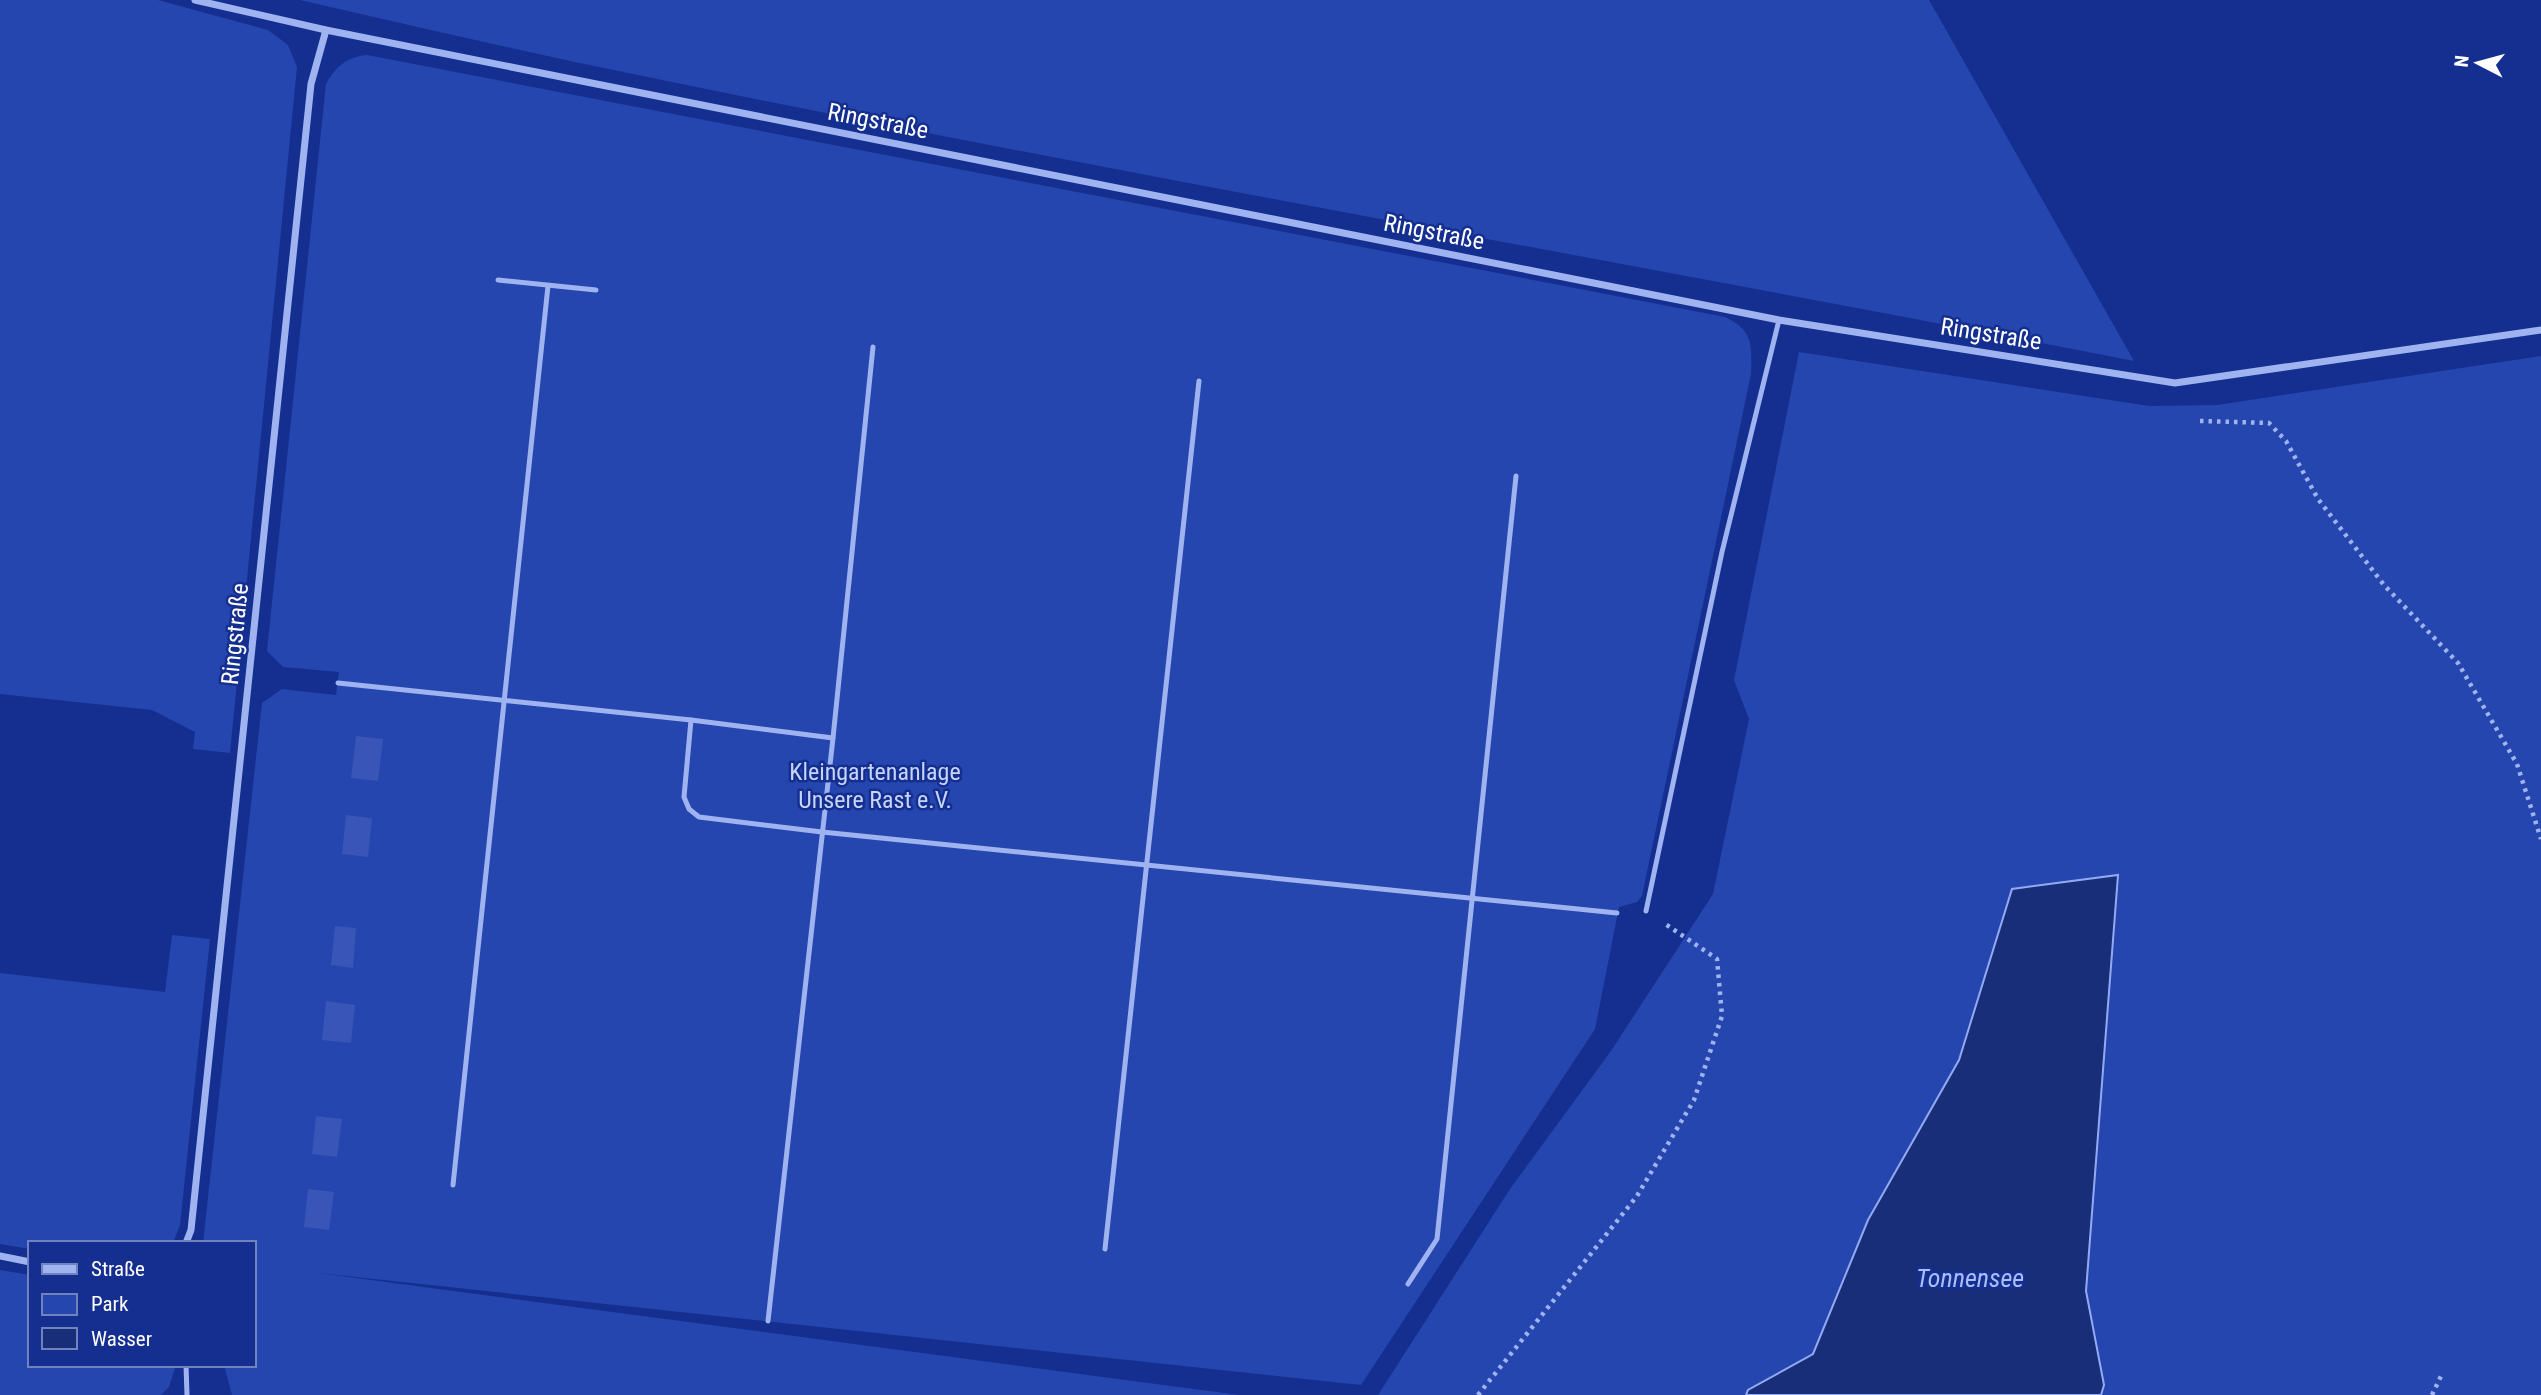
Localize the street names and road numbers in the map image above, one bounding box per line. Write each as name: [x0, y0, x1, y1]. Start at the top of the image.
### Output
street label: Ringstraße: [825, 98, 931, 144]
street label: Ringstraße: [1381, 209, 1487, 255]
street label: Ringstraße: [1938, 312, 2044, 356]
street label: Ringstraße: [216, 582, 254, 686]

